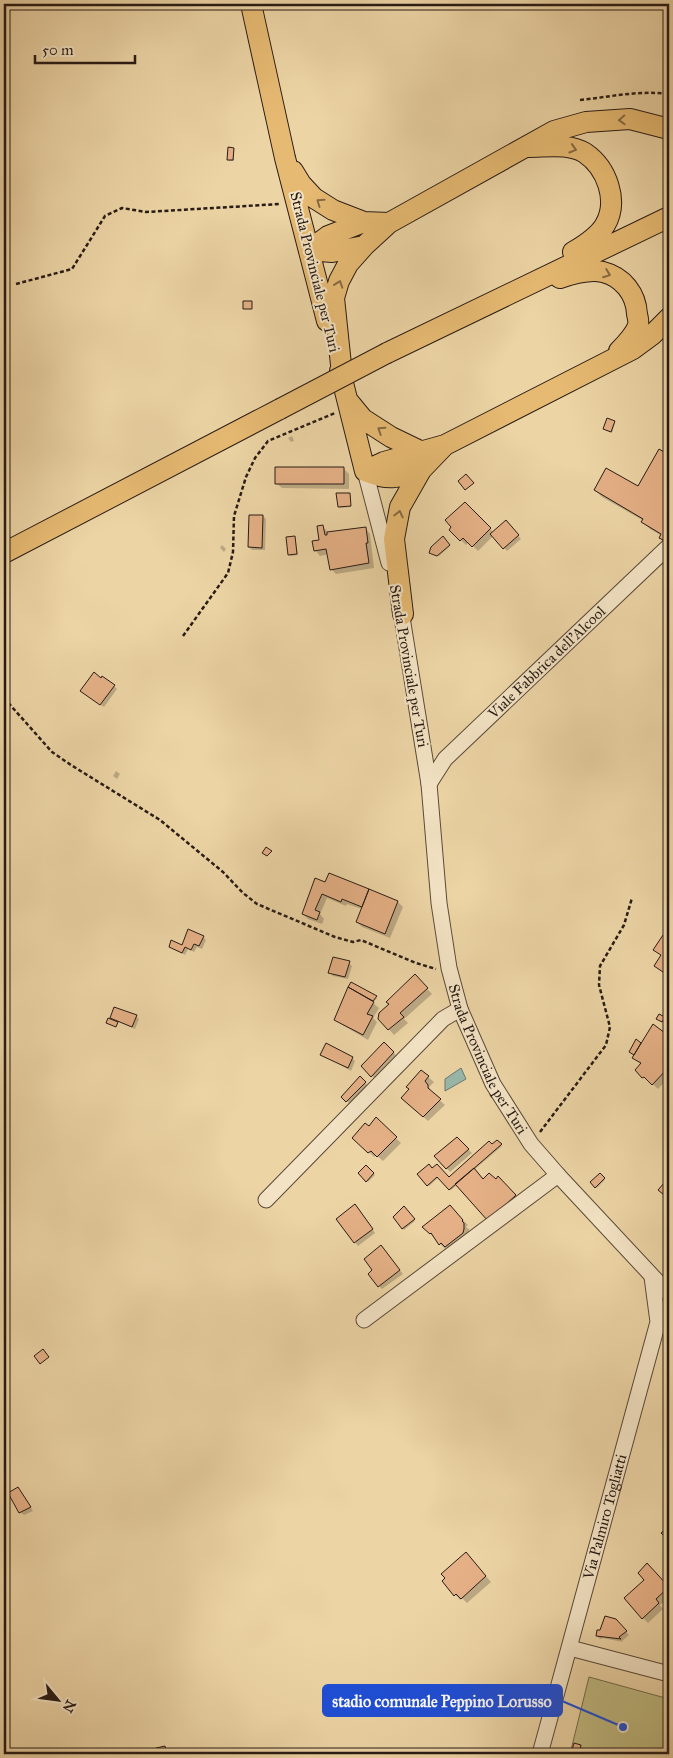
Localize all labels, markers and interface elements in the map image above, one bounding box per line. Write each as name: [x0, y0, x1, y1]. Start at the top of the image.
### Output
scale bar: [35, 32, 135, 64]
text: 50 m: [42, 41, 74, 59]
one-way arrow: [618, 114, 626, 125]
one-way arrow: [568, 143, 576, 153]
street label: Strada Provinciale per Turi: [286, 190, 344, 354]
one-way arrow: [316, 199, 326, 208]
one-way arrow: [602, 268, 611, 279]
one-way arrow: [333, 281, 343, 289]
one-way arrow: [377, 427, 386, 437]
one-way arrow: [394, 509, 404, 518]
street label: Strada Provinciale per Turi: [386, 583, 432, 749]
street label: Viale Fabbrica dell'Alcool: [484, 602, 610, 723]
street label: Strada Provinciale per Turi: [445, 982, 531, 1137]
street label: Via Palmiro Togliatti: [579, 1452, 631, 1582]
north arrow: [32, 1676, 82, 1726]
callout: stadio comunale Peppino Lorusso: [323, 1685, 562, 1716]
text: stadio comunale Peppino Lorusso: [332, 1692, 552, 1712]
text: N: [59, 1697, 79, 1715]

